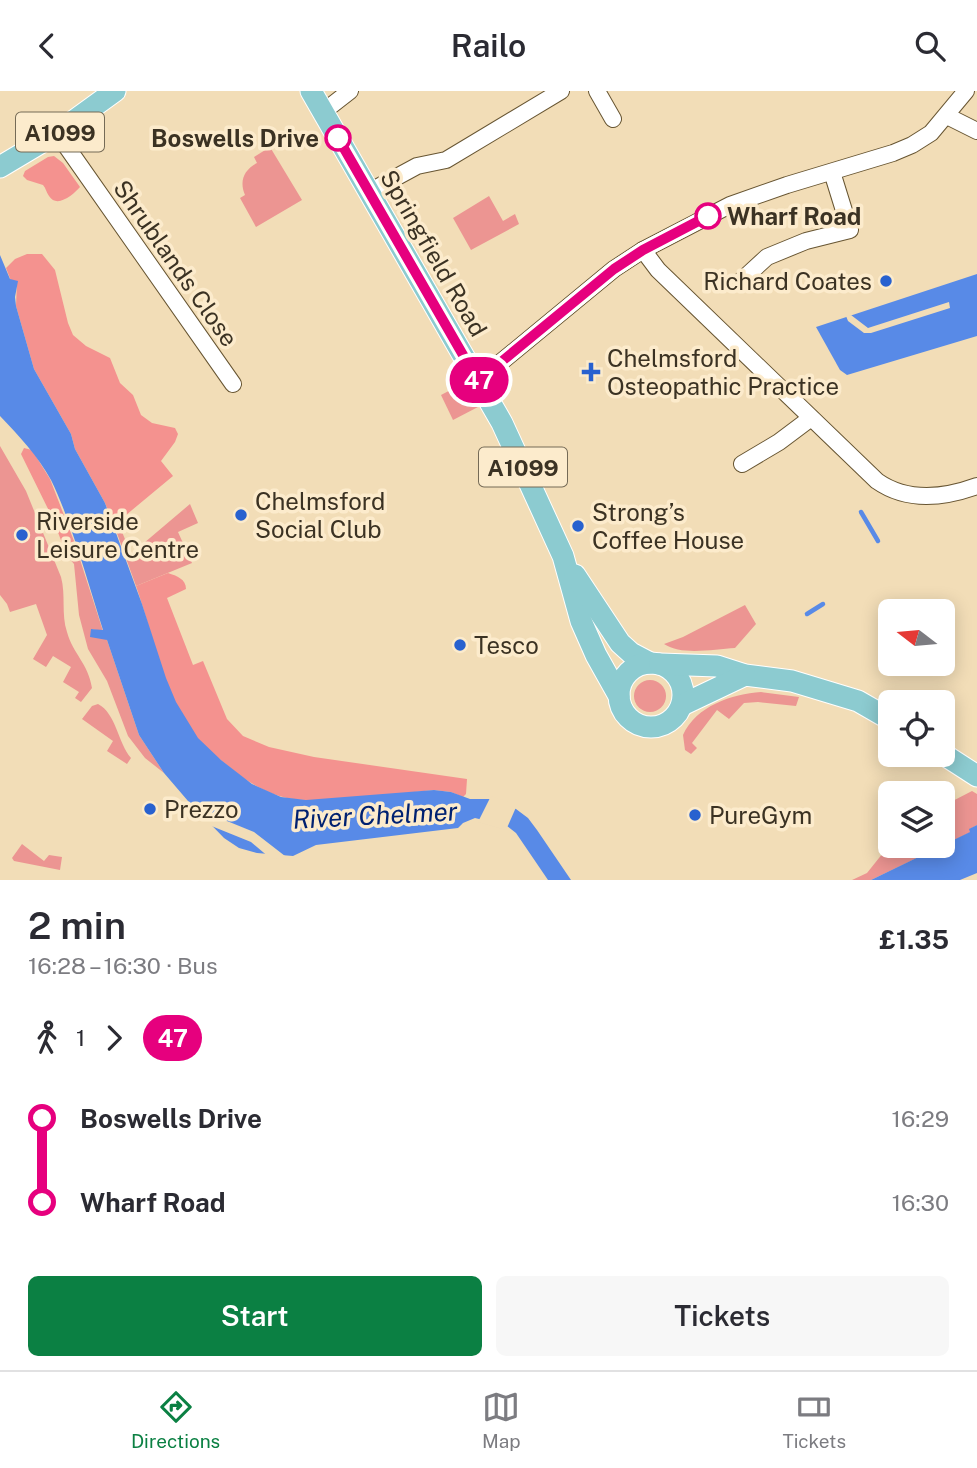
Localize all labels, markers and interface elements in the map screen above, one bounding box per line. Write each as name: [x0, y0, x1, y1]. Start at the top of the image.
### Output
icon: back: [28, 27, 66, 65]
text: Railo: [451, 27, 526, 64]
icon: search: [911, 27, 949, 65]
road number: A1099: [16, 113, 104, 151]
place label: Boswells Drive: [151, 124, 319, 152]
marker: Boswells Drive: [325, 125, 351, 151]
street label: Springfield Road: [375, 165, 493, 341]
street label: Shrublands Close: [108, 174, 244, 352]
place label: Wharf Road: [727, 202, 861, 230]
marker: Wharf Road: [695, 203, 721, 229]
place label: Richard Coates: [703, 267, 872, 295]
marker: Richard Coates: [878, 273, 894, 289]
place label: Chelmsford Osteopathic Practice: [607, 344, 839, 400]
line badge: 47: [448, 357, 510, 403]
marker: Chelmsford Osteopathic Practice: [581, 362, 601, 382]
text: 47: [464, 366, 494, 394]
road number: A1099: [479, 447, 567, 487]
place label: Chelmsford Social Club: [255, 487, 385, 543]
place label: Strong’s Coffee House: [592, 498, 744, 554]
place label: Riverside Leisure Centre: [36, 507, 199, 563]
marker: Chelmsford Social Club: [233, 507, 249, 523]
marker: Strong’s Coffee House: [570, 518, 586, 534]
marker: Riverside Leisure Centre: [14, 527, 30, 543]
north arrow: [878, 599, 956, 675]
map controls: [878, 599, 955, 858]
place label: Tesco: [474, 631, 539, 659]
marker: Tesco: [452, 637, 468, 653]
button: locate: [878, 690, 955, 767]
button: layers: [878, 781, 955, 858]
place label: Prezzo: [164, 795, 239, 823]
water label: River Chelmer: [292, 795, 458, 835]
marker: Prezzo: [142, 801, 158, 817]
place label: PureGym: [709, 801, 812, 829]
marker: PureGym: [687, 807, 703, 823]
text: 2 min: [28, 903, 126, 948]
text: £1.35: [879, 924, 949, 955]
text: 16:28 – 16:30 · Bus: [28, 952, 218, 979]
icon: walk: [28, 1019, 66, 1057]
icon: forward: [95, 1019, 133, 1057]
text: 1: [76, 1024, 85, 1051]
text: 47: [157, 1024, 188, 1052]
text: Boswells Drive: [80, 1103, 262, 1134]
text: 16:29: [892, 1105, 949, 1132]
text: Wharf Road: [80, 1187, 226, 1218]
text: 16:30: [892, 1189, 949, 1216]
button: Start: [28, 1276, 482, 1356]
button: Tickets: [496, 1276, 949, 1356]
tab: Directions: [131, 1388, 220, 1452]
tab: Map: [482, 1388, 521, 1452]
tab: Tickets: [782, 1388, 846, 1452]

